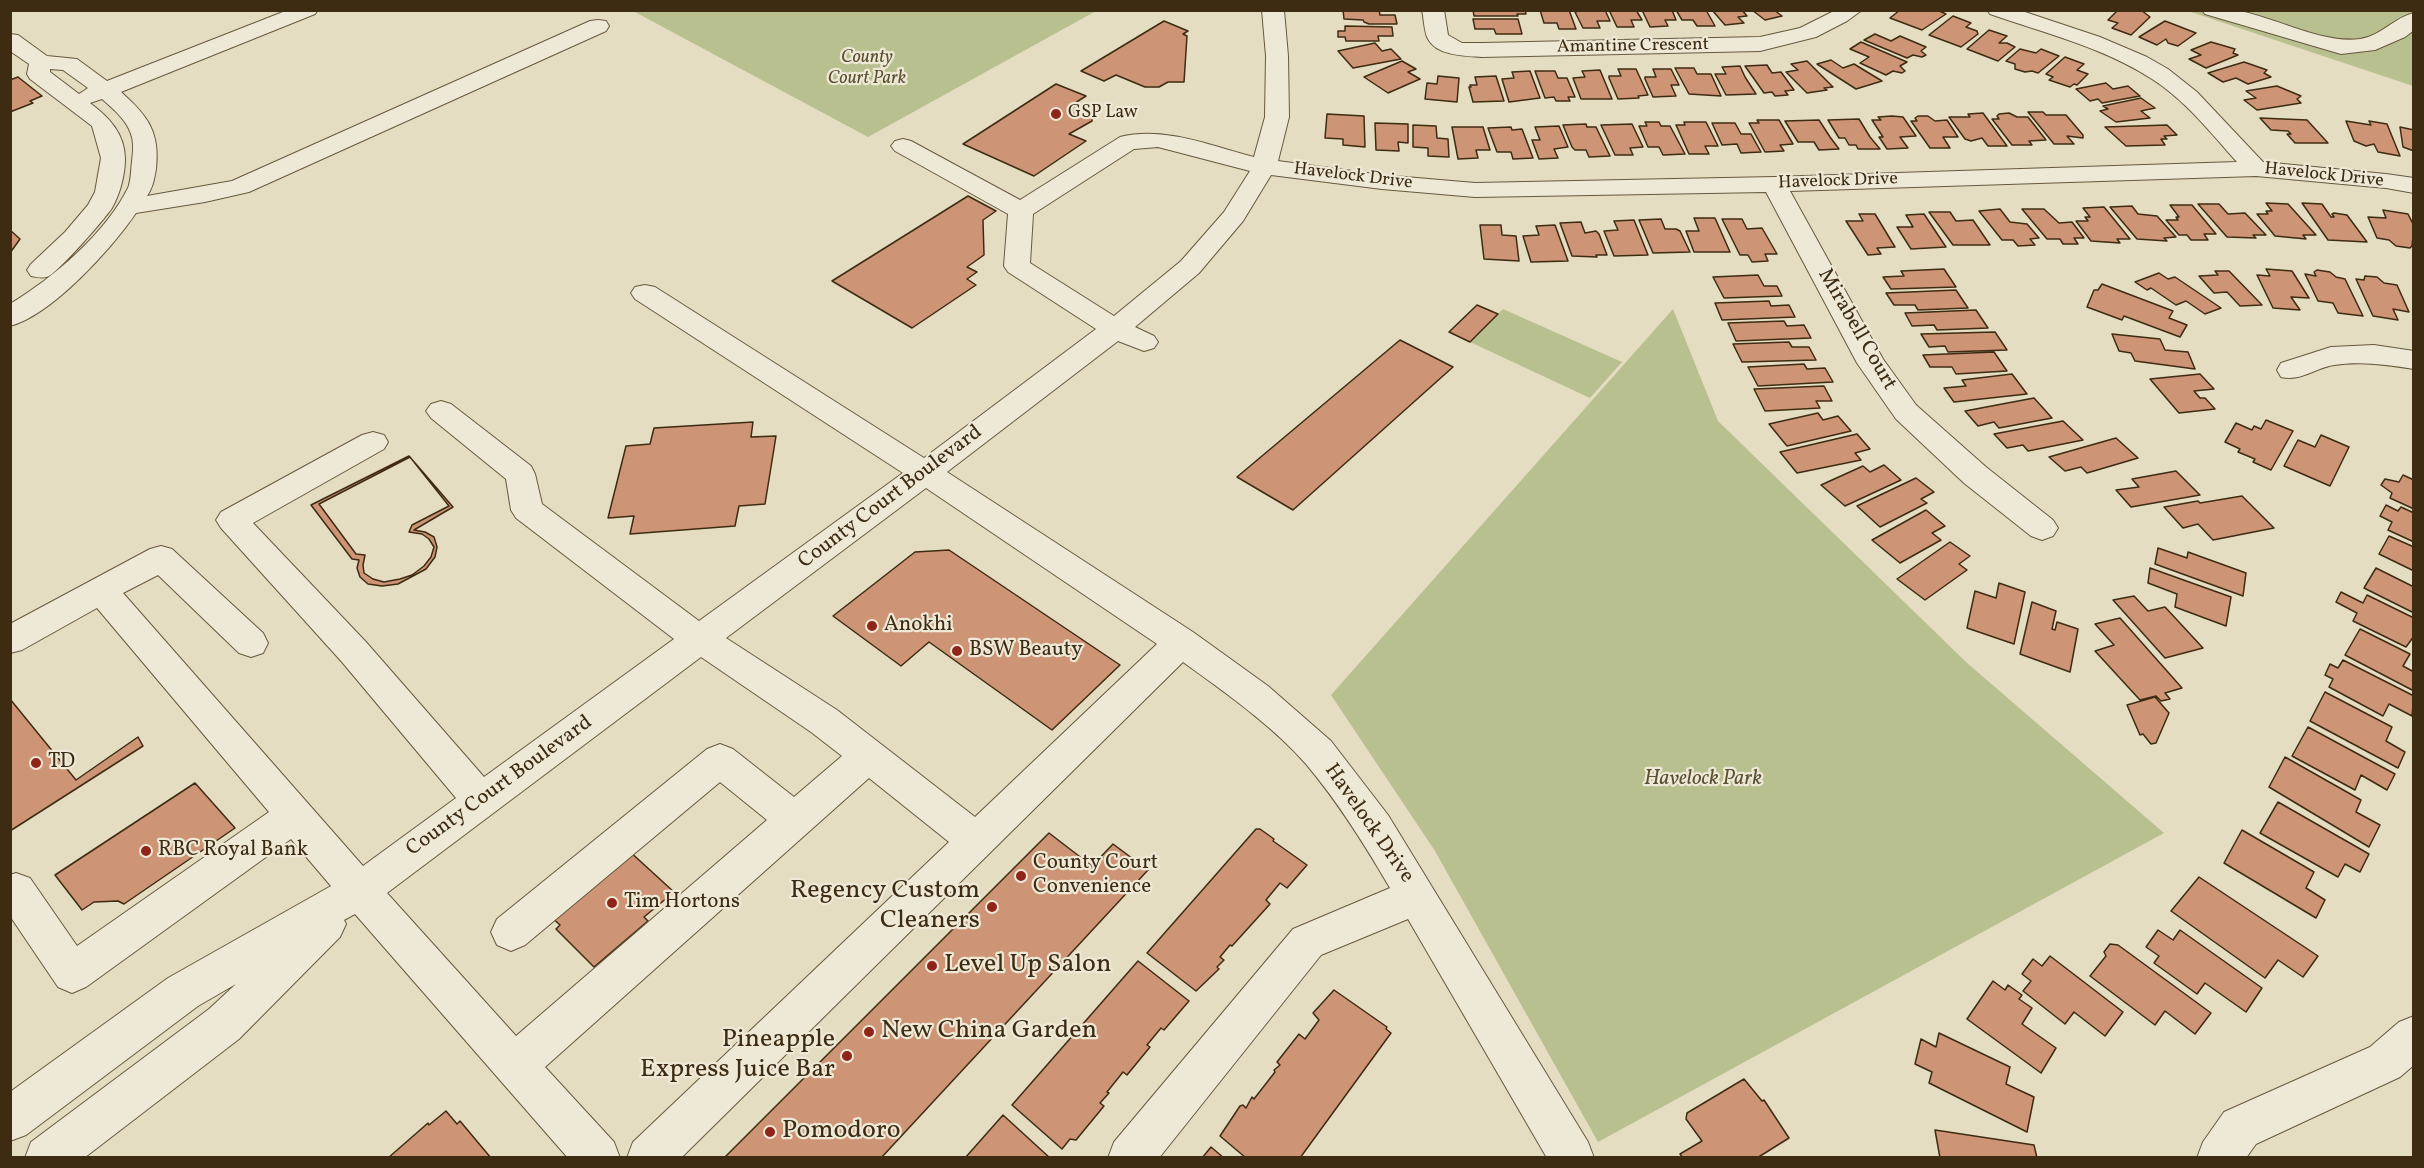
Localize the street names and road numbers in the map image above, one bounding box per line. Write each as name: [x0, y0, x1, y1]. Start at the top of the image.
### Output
street label: Amantine Crescent: [1557, 35, 1709, 59]
street label: Havelock Drive: [1292, 159, 1414, 195]
street label: Havelock Drive: [2263, 159, 2385, 193]
street label: Havelock Drive: [1778, 169, 1898, 195]
street label: Mirabell Court: [1811, 265, 1901, 395]
street label: County Court Boulevard: [794, 421, 988, 575]
street label: County Court Boulevard: [402, 711, 598, 863]
street label: Havelock Drive: [1318, 760, 1418, 888]

